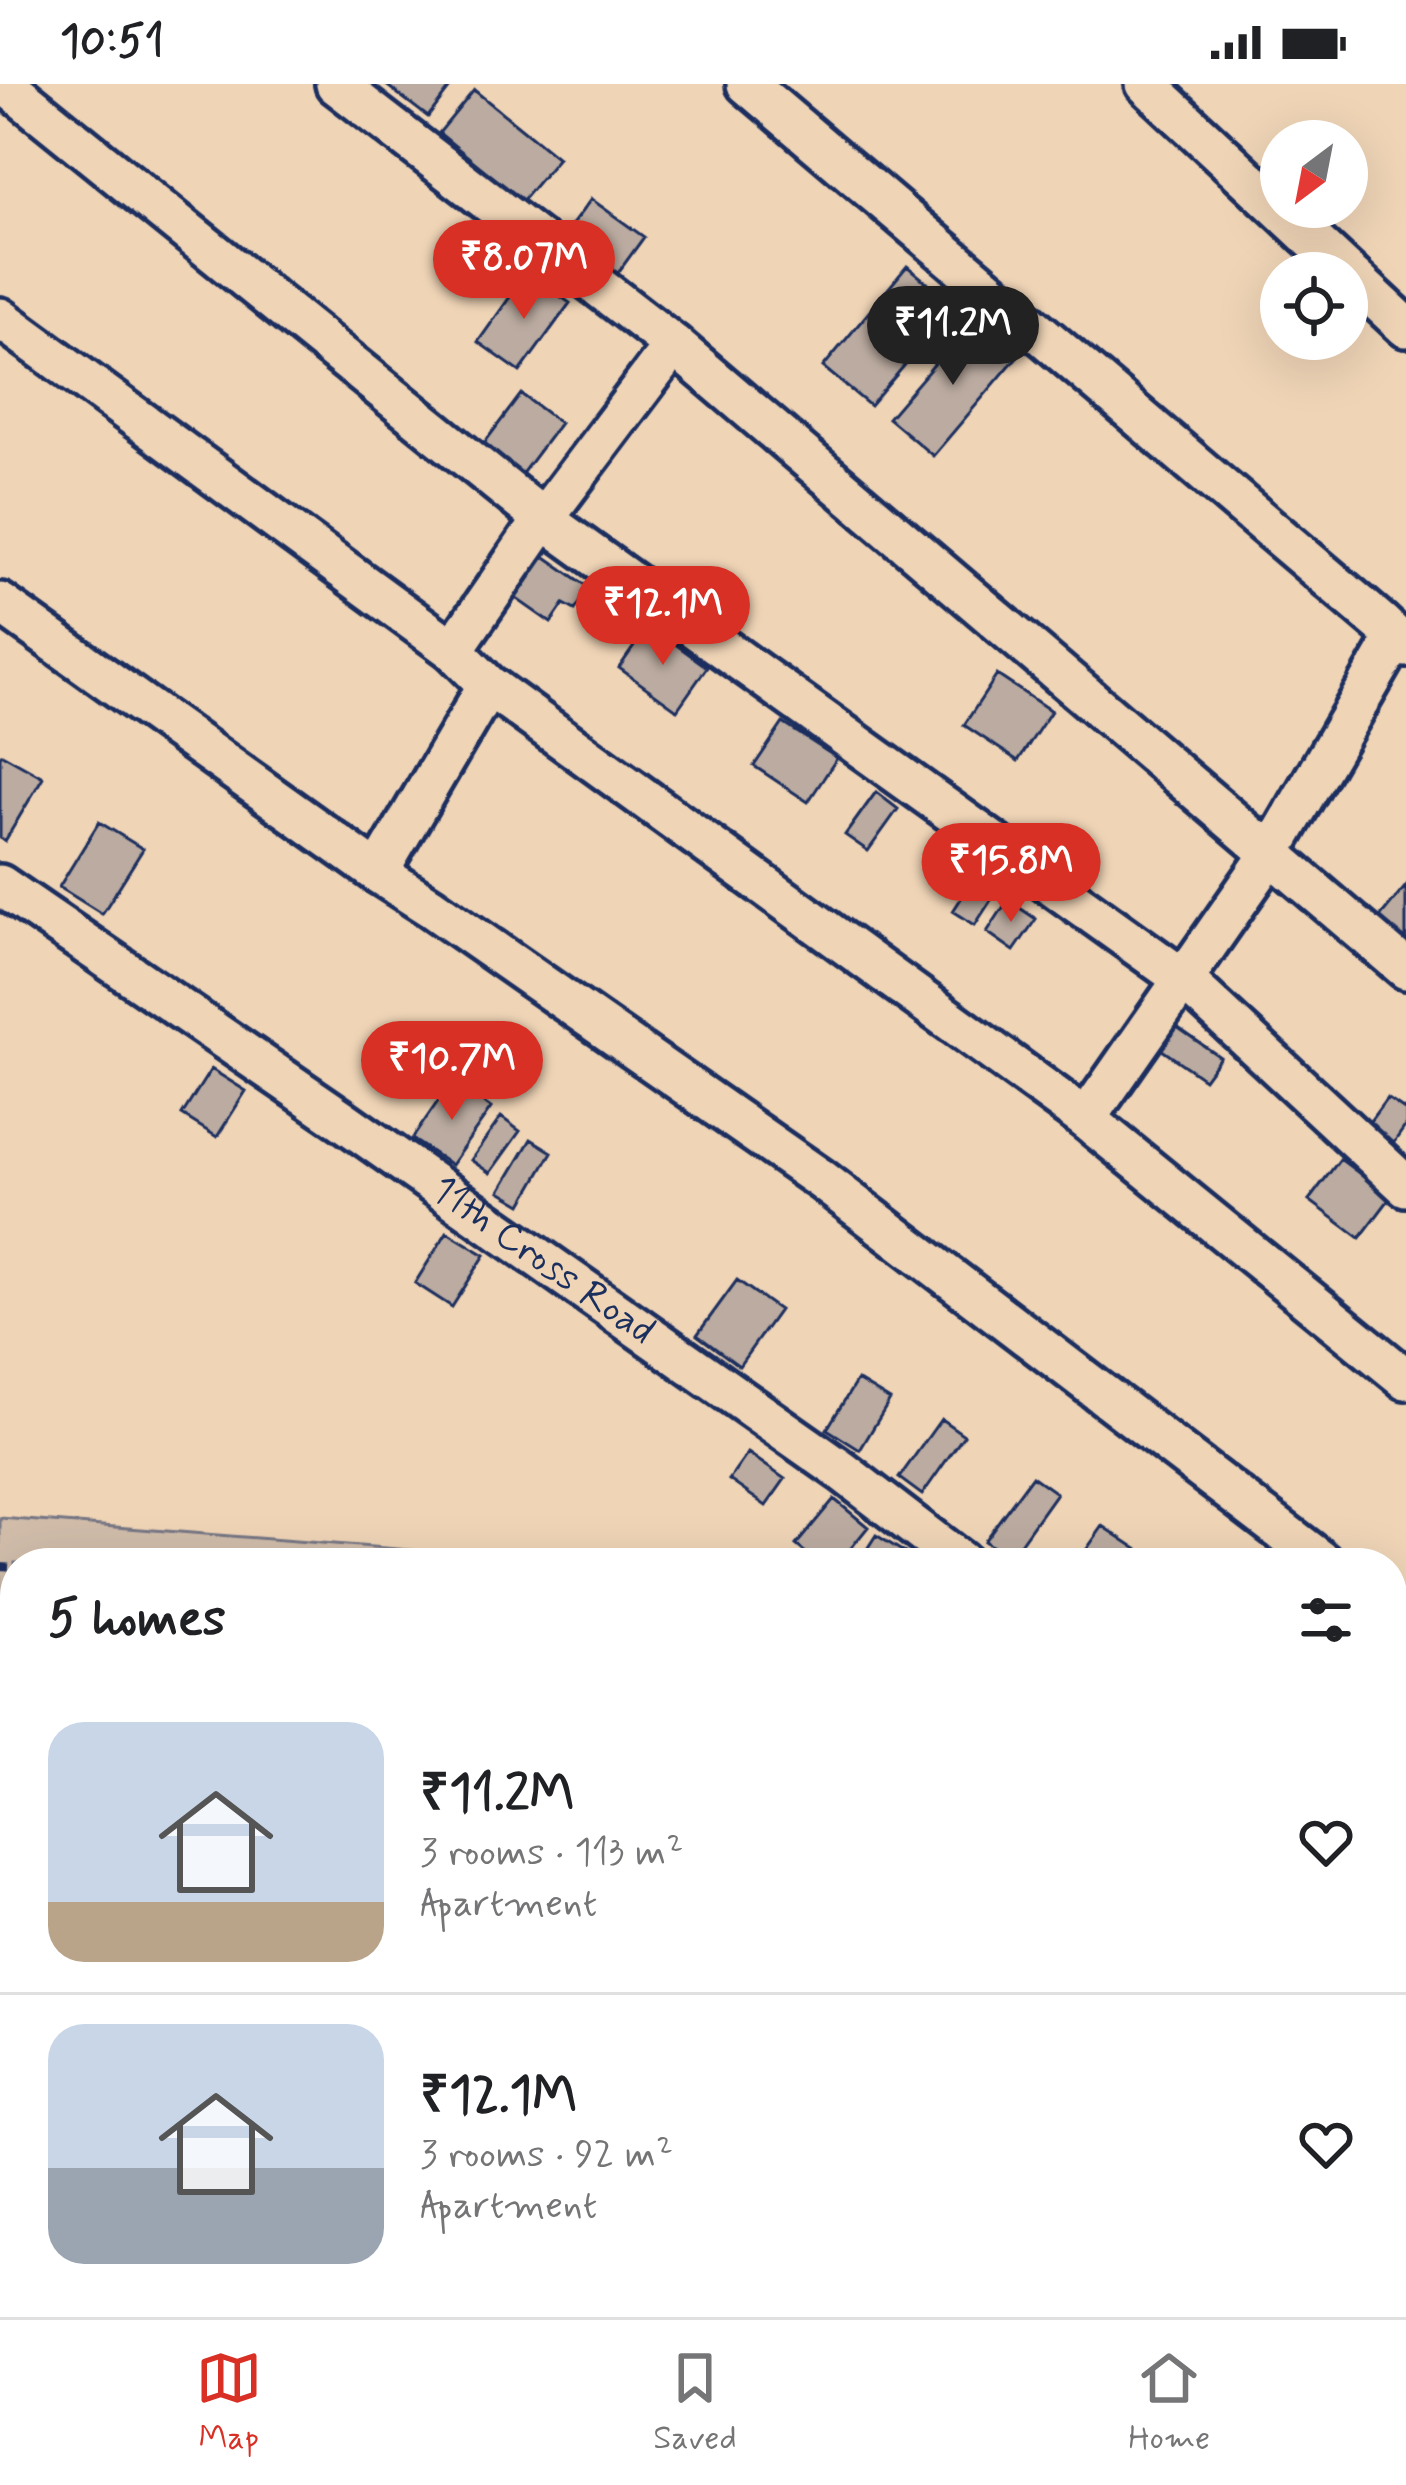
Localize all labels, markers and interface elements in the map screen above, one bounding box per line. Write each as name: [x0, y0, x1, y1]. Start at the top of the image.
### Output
text: 10:51: [60, 13, 164, 72]
north arrow: [1260, 120, 1368, 228]
map controls: [1260, 120, 1368, 360]
pin: ₹8.07M: [426, 220, 622, 322]
text: ₹8.07M: [460, 233, 588, 284]
button: locate: [1260, 252, 1368, 360]
pin: ₹11.2M: [855, 286, 1051, 388]
text: ₹11.2M: [894, 299, 1012, 350]
pin: ₹12.1M: [565, 566, 761, 668]
text: ₹12.1M: [603, 579, 723, 630]
pin: ₹15.8M: [913, 823, 1109, 925]
text: ₹15.8M: [949, 836, 1073, 887]
pin: ₹10.7M: [354, 1021, 550, 1123]
text: ₹10.7M: [388, 1034, 516, 1085]
street label: 11th Cross Road: [421, 1164, 665, 1357]
text: 5 homes: [48, 1587, 226, 1653]
icon: filters: [1293, 1587, 1359, 1653]
text: ₹11.2M: [420, 1762, 574, 1828]
icon: home: [144, 1770, 288, 1914]
icon: heart: [1293, 1809, 1359, 1875]
text: 3 rooms · 113 m²: [420, 1828, 683, 1879]
text: Apartment: [420, 1879, 597, 1930]
text: ₹12.1M: [420, 2064, 577, 2130]
icon: home: [144, 2072, 288, 2216]
icon: heart: [1293, 2111, 1359, 2177]
text: 3 rooms · 92 m²: [420, 2130, 673, 2181]
text: Apartment: [420, 2181, 597, 2232]
tab: Map: [196, 2345, 262, 2461]
tab: Saved: [653, 2345, 737, 2461]
tab: Home: [1128, 2345, 1210, 2461]

